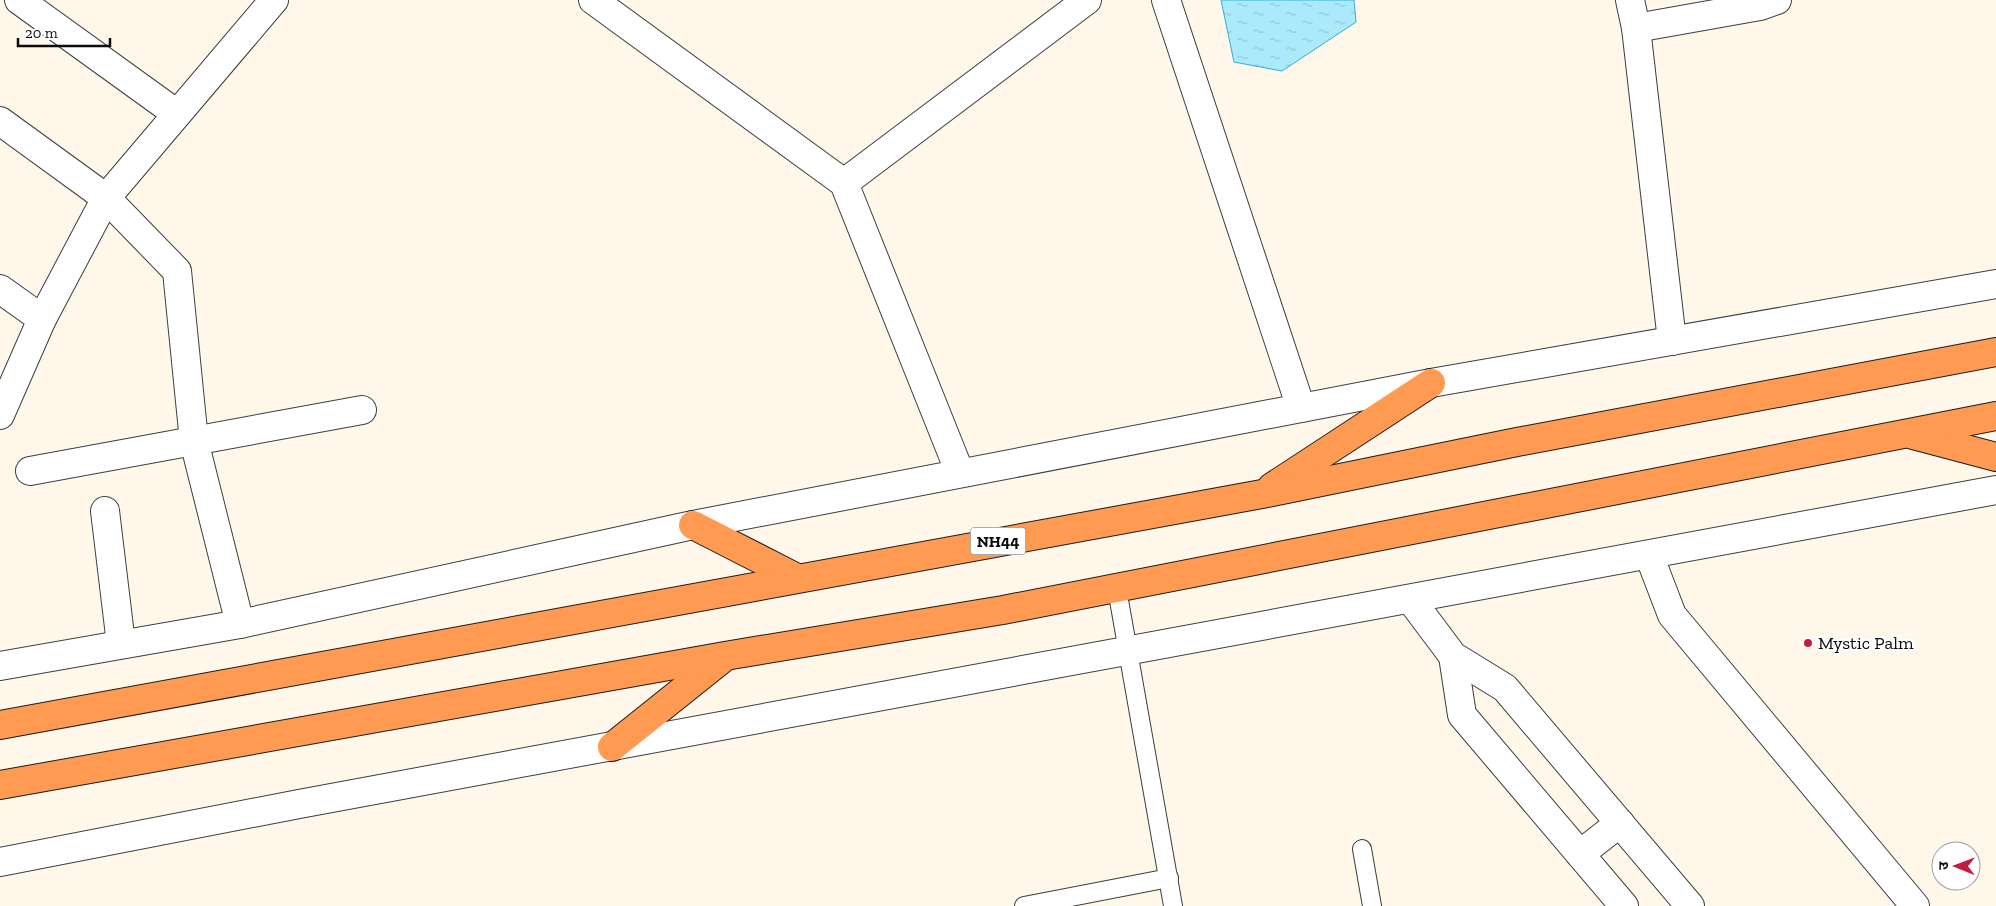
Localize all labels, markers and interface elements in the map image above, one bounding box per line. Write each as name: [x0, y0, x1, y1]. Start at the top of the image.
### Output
scale bar: [18, 15, 110, 47]
text: 20 m: [25, 24, 58, 42]
road number: NH44: [970, 528, 1026, 554]
place label: Mystic Palm: [1818, 632, 1914, 654]
marker: Mystic Palm: [1802, 637, 1814, 649]
north arrow: [1931, 841, 1981, 891]
text: उ: [1935, 861, 1952, 870]

